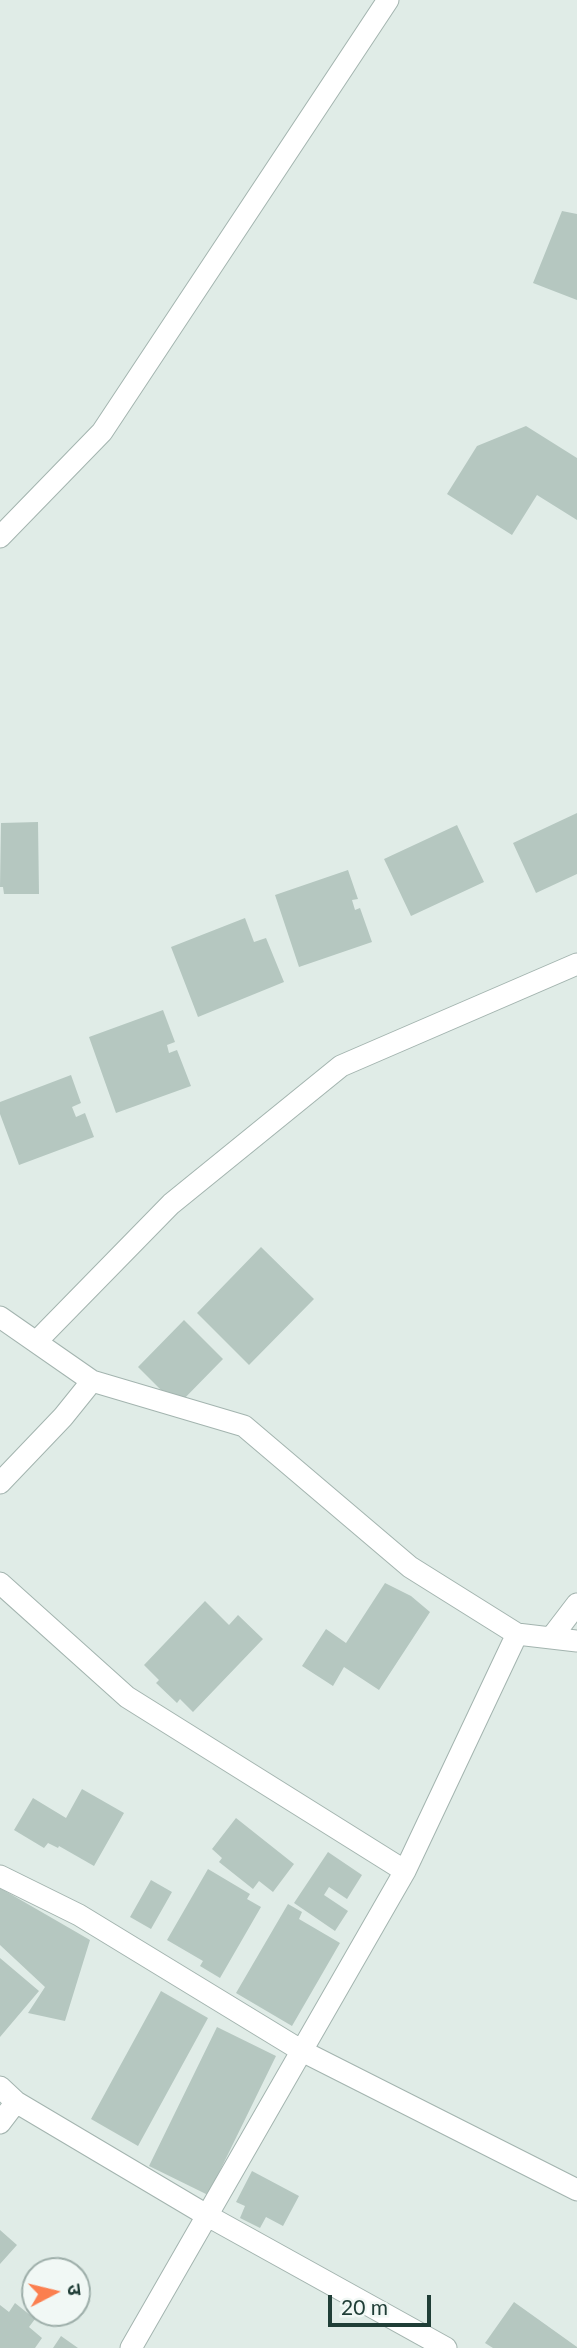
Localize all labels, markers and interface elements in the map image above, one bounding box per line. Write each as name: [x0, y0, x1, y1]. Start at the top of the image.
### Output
north arrow: [21, 2257, 91, 2327]
scale bar: [332, 2282, 435, 2326]
text: उ: [63, 2283, 87, 2297]
text: 20 m: [341, 2294, 388, 2319]

